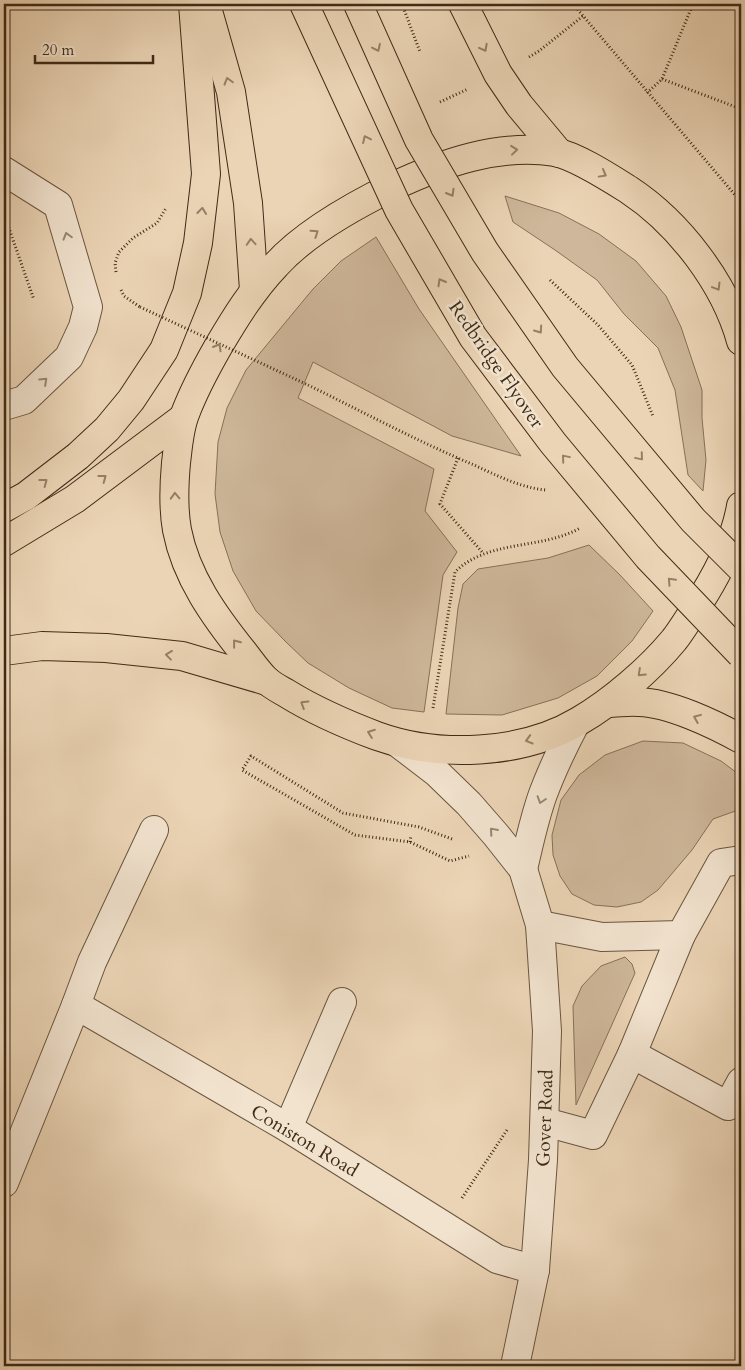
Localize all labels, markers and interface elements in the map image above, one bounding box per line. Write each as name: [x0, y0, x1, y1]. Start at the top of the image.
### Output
scale bar: [35, 32, 152, 64]
text: 20 m: [42, 40, 74, 60]
one-way arrow: [371, 43, 382, 52]
one-way arrow: [478, 43, 488, 52]
one-way arrow: [223, 77, 233, 86]
one-way arrow: [362, 135, 372, 144]
one-way arrow: [510, 145, 518, 156]
one-way arrow: [598, 168, 607, 178]
one-way arrow: [444, 188, 454, 197]
one-way arrow: [196, 206, 207, 214]
one-way arrow: [309, 230, 318, 239]
one-way arrow: [62, 231, 73, 240]
one-way arrow: [245, 237, 256, 245]
one-way arrow: [438, 279, 448, 288]
one-way arrow: [711, 281, 721, 290]
street label: Redbridge Flyover: [443, 296, 550, 434]
one-way arrow: [533, 324, 542, 333]
one-way arrow: [212, 344, 222, 353]
one-way arrow: [38, 378, 47, 387]
one-way arrow: [634, 451, 643, 460]
one-way arrow: [562, 454, 571, 463]
one-way arrow: [97, 475, 106, 483]
one-way arrow: [38, 479, 47, 487]
one-way arrow: [169, 492, 180, 500]
one-way arrow: [668, 577, 677, 586]
one-way arrow: [234, 640, 242, 649]
one-way arrow: [165, 650, 173, 661]
one-way arrow: [638, 667, 647, 676]
one-way arrow: [301, 701, 310, 711]
one-way arrow: [693, 714, 702, 725]
one-way arrow: [367, 729, 375, 739]
one-way arrow: [526, 735, 534, 745]
one-way arrow: [537, 796, 547, 804]
one-way arrow: [489, 828, 498, 837]
street label: Gover Road: [530, 1069, 560, 1167]
street label: Coniston Road: [246, 1098, 363, 1183]

